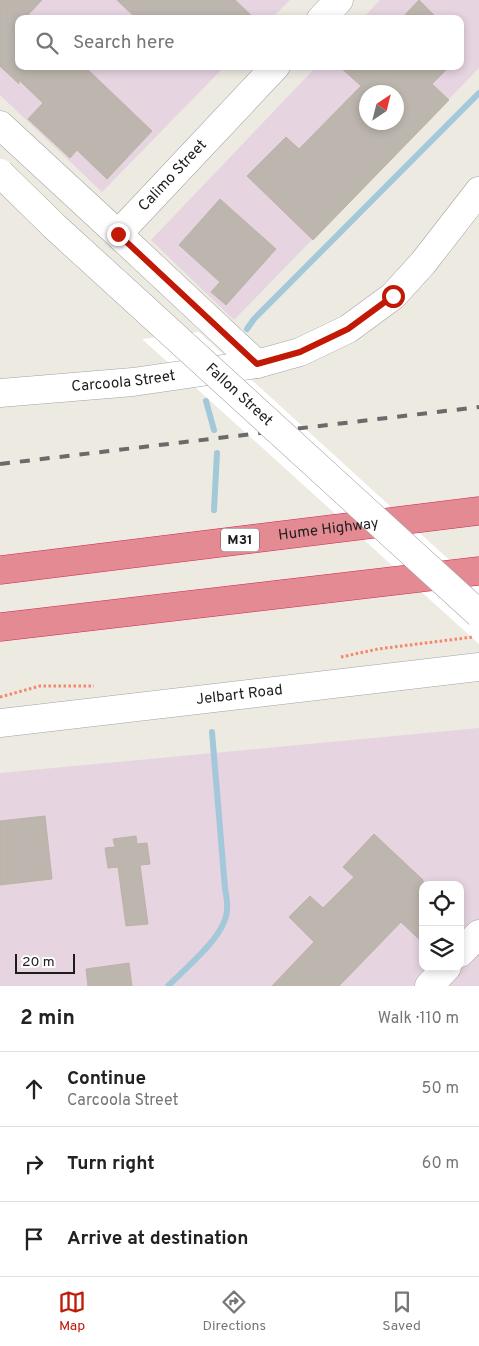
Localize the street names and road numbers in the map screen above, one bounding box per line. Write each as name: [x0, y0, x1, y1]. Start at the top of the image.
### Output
street label: Calimo Street: [135, 136, 211, 216]
street label: Fallon Street: [201, 359, 277, 430]
street label: Carcoola Street: [71, 366, 177, 397]
street label: Hume Highway: [277, 514, 380, 545]
road number: M31: [221, 528, 259, 552]
street label: Jelbart Road: [195, 681, 284, 710]

